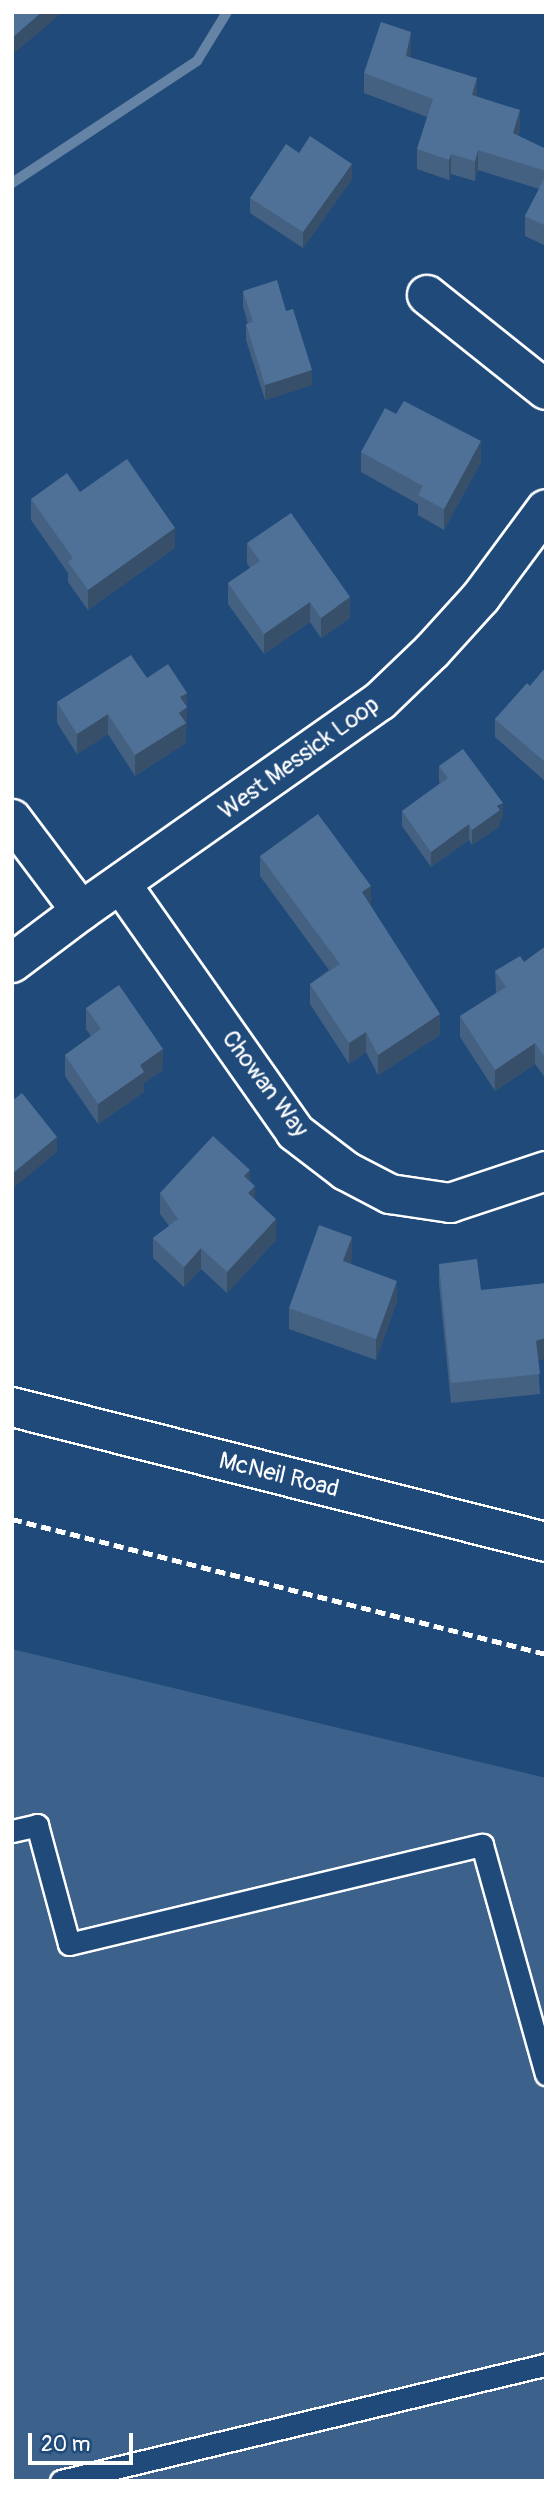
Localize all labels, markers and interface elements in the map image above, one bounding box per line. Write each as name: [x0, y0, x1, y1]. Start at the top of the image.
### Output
street label: West Messick Loop: [213, 690, 385, 826]
street label: Chowan Way: [216, 1025, 314, 1143]
street label: McNeil Road: [216, 1446, 342, 1504]
scale bar: [32, 2420, 136, 2464]
text: 20 m: [41, 2431, 90, 2458]

